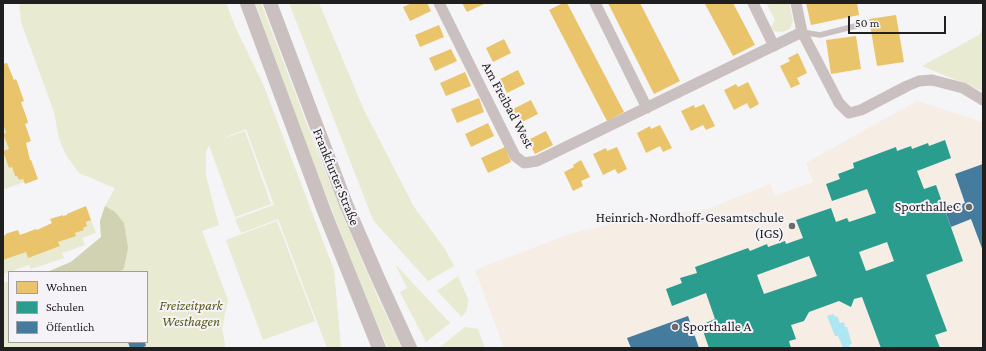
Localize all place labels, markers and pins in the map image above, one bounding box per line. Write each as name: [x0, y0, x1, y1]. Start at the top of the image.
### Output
place label: SporthalleC: [895, 199, 961, 215]
marker: SporthalleC: [964, 202, 974, 212]
place label: Heinrich-Nordhoff-Gesamtschule (IGS): [596, 210, 784, 242]
marker: Heinrich-Nordhoff-Gesamtschule (IGS): [787, 221, 797, 231]
place label: Sporthalle A: [683, 319, 752, 335]
marker: Sporthalle A: [670, 322, 680, 332]

